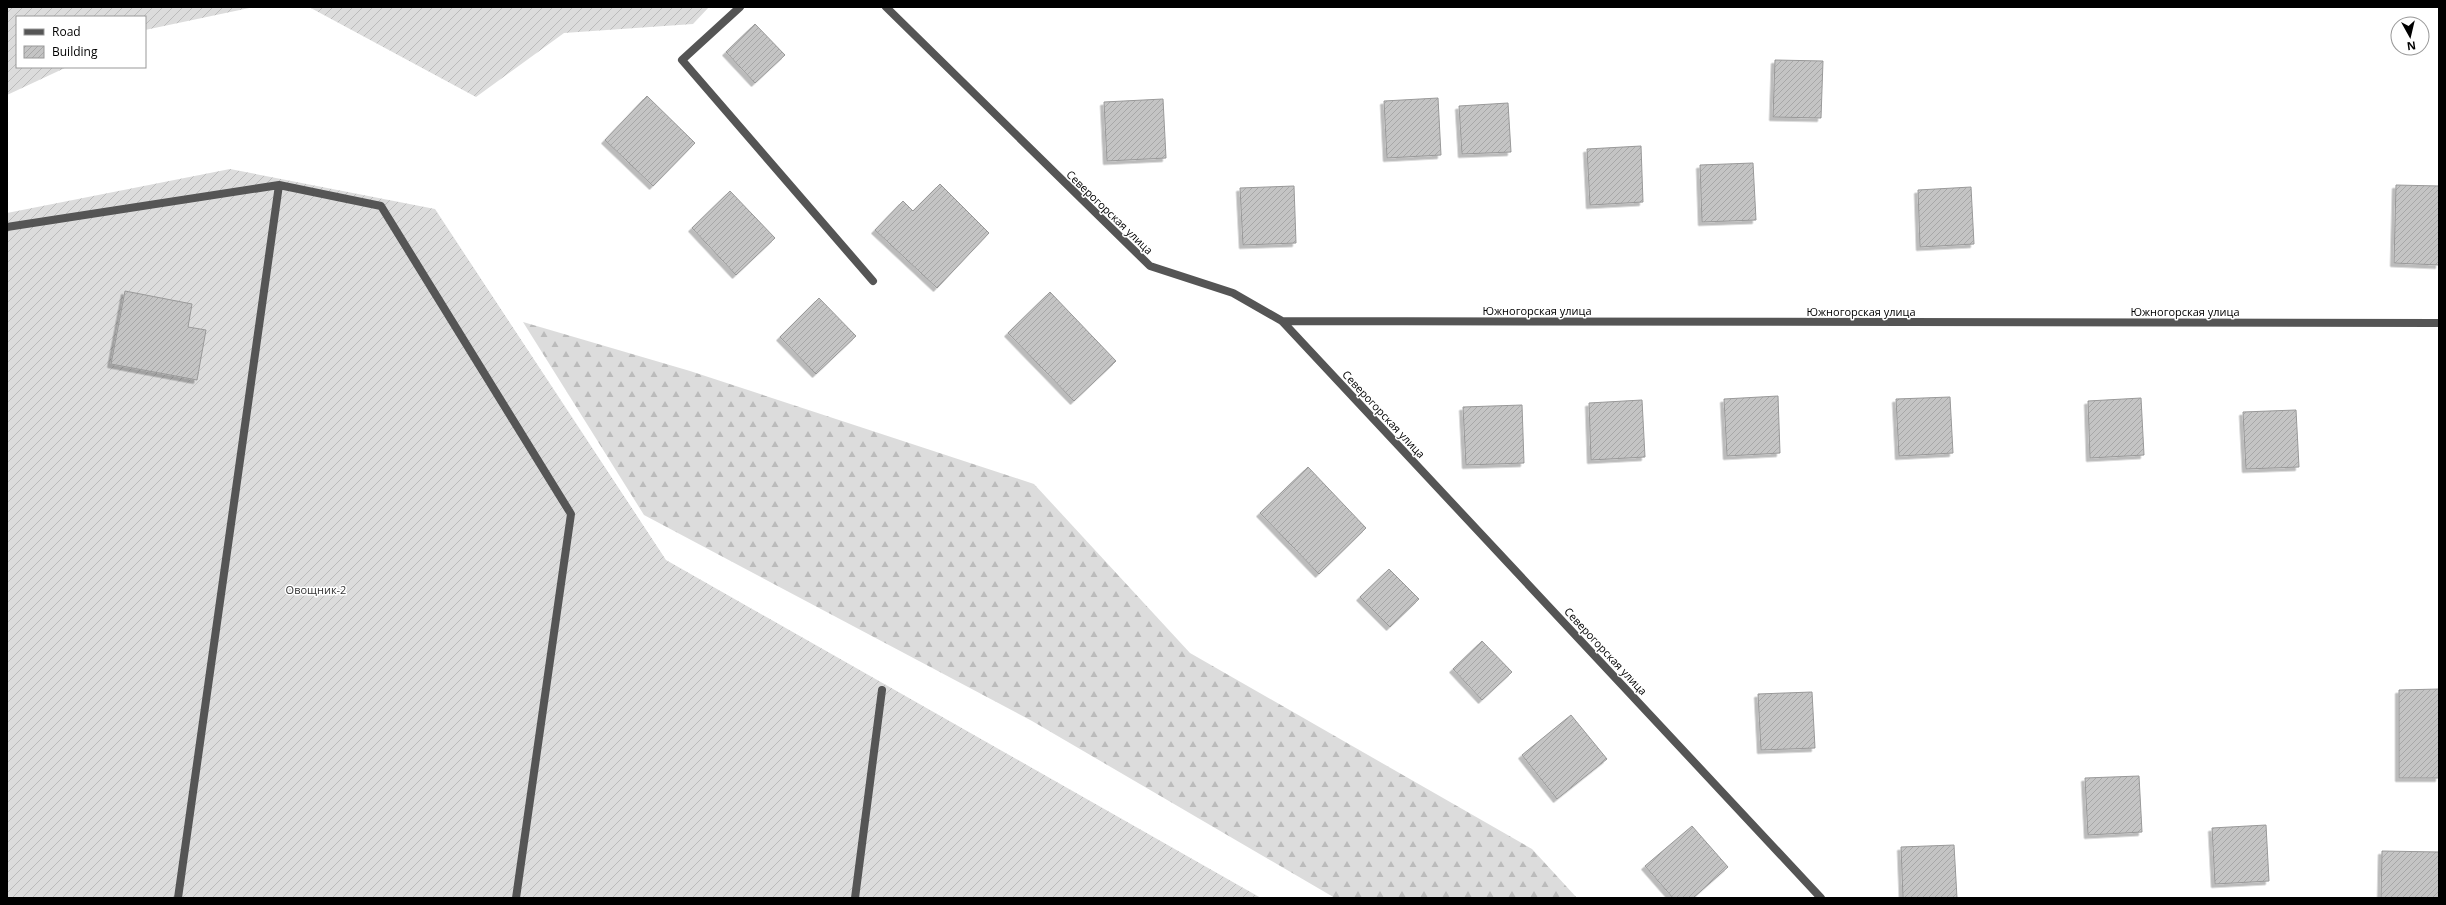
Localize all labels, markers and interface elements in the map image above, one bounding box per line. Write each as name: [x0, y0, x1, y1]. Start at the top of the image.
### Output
legend: [16, 16, 146, 68]
north arrow: [2390, 16, 2430, 56]
text: Road: [52, 23, 81, 40]
text: N: [2406, 38, 2417, 54]
text: Building: [52, 43, 98, 60]
street label: Северогорская улица: [1063, 167, 1157, 257]
street label: Южногорская улица: [1482, 303, 1592, 318]
street label: Южногорская улица: [1806, 304, 1916, 319]
street label: Южногорская улица: [2130, 304, 2240, 319]
street label: Северогорская улица: [1339, 367, 1429, 461]
park label: Овощник-2: [286, 582, 346, 597]
street label: Северогорская улица: [1561, 604, 1651, 698]

